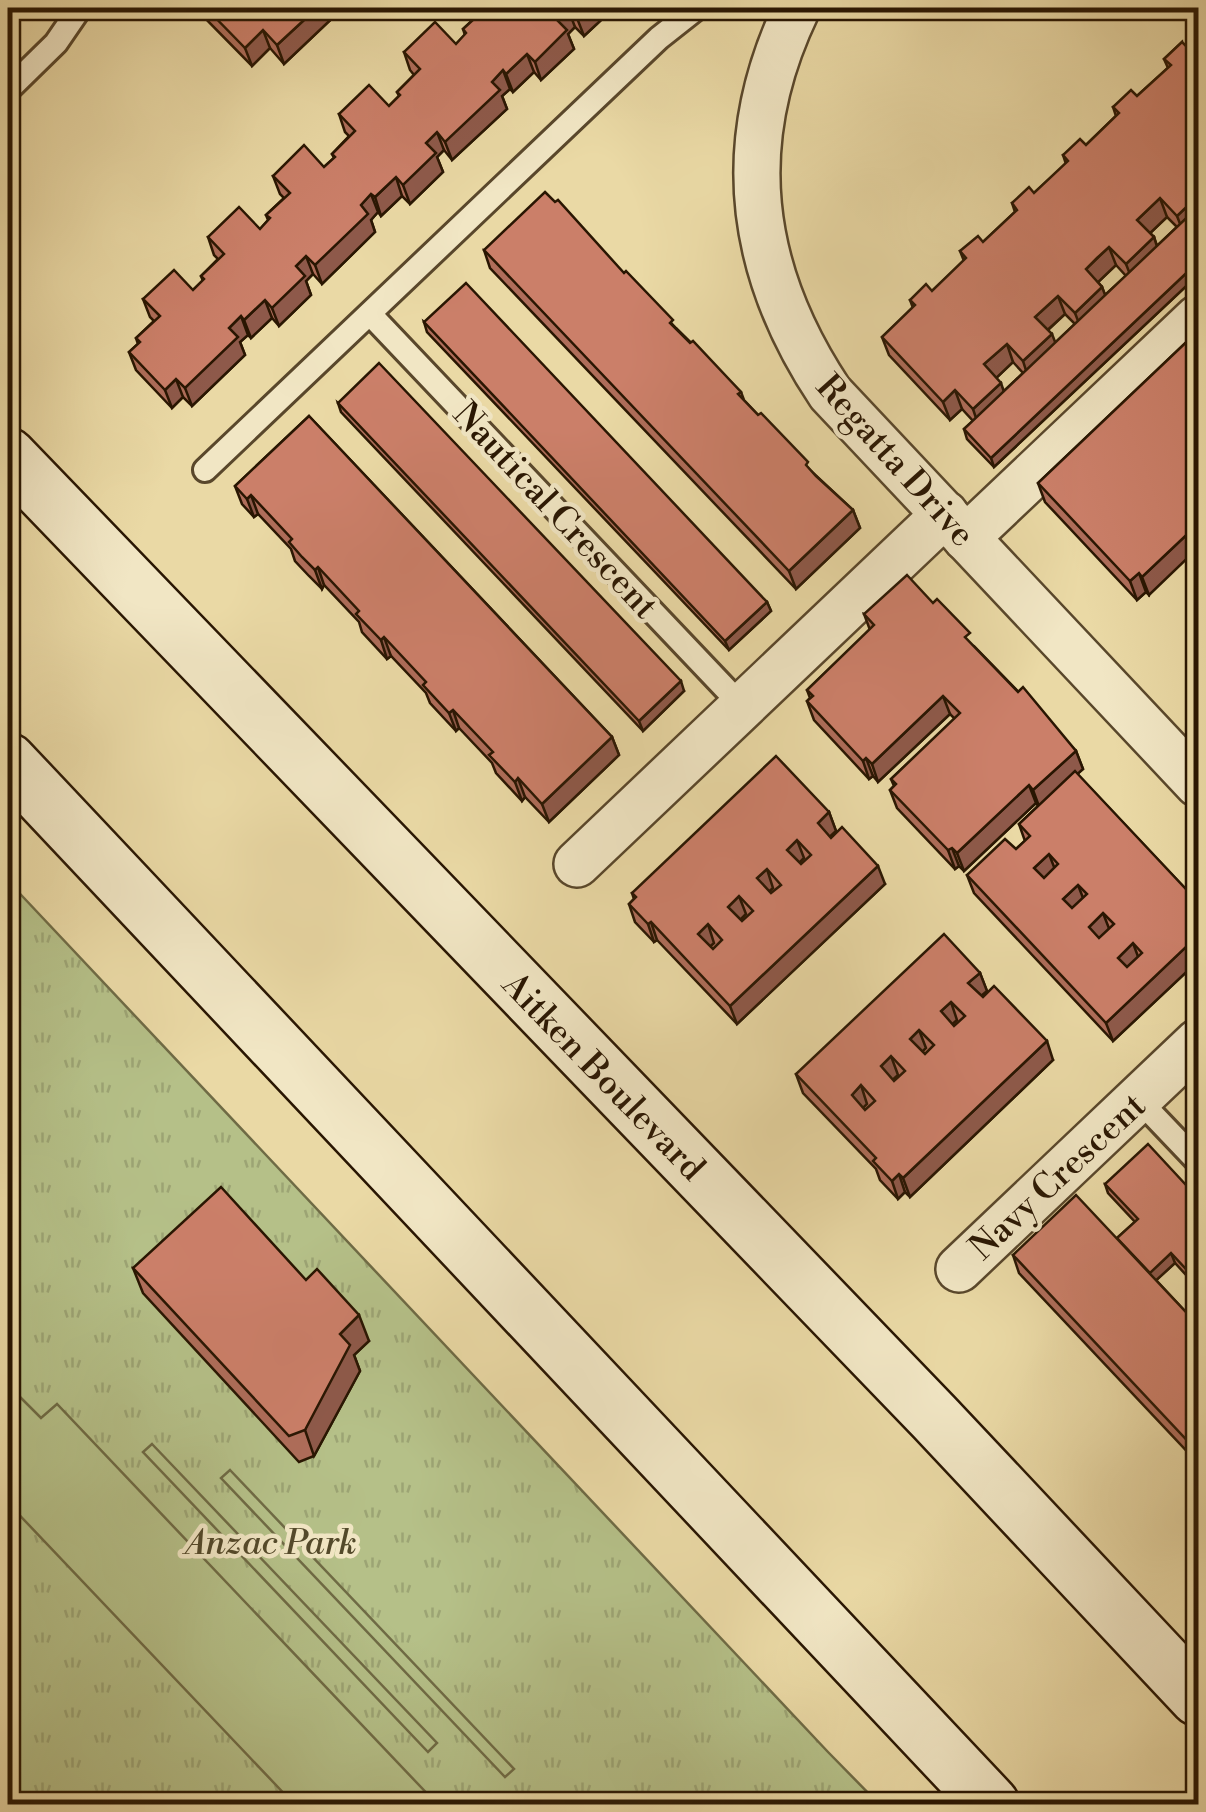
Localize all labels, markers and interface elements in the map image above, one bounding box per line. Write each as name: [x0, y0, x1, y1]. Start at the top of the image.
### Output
street label: Regatta Drive: [806, 366, 983, 556]
street label: Nautical Crescent: [444, 394, 666, 628]
street label: Aitken Boulevard: [492, 963, 713, 1190]
street label: Navy Crescent: [961, 1085, 1155, 1270]
park label: Anzac Park: [181, 1522, 357, 1565]

